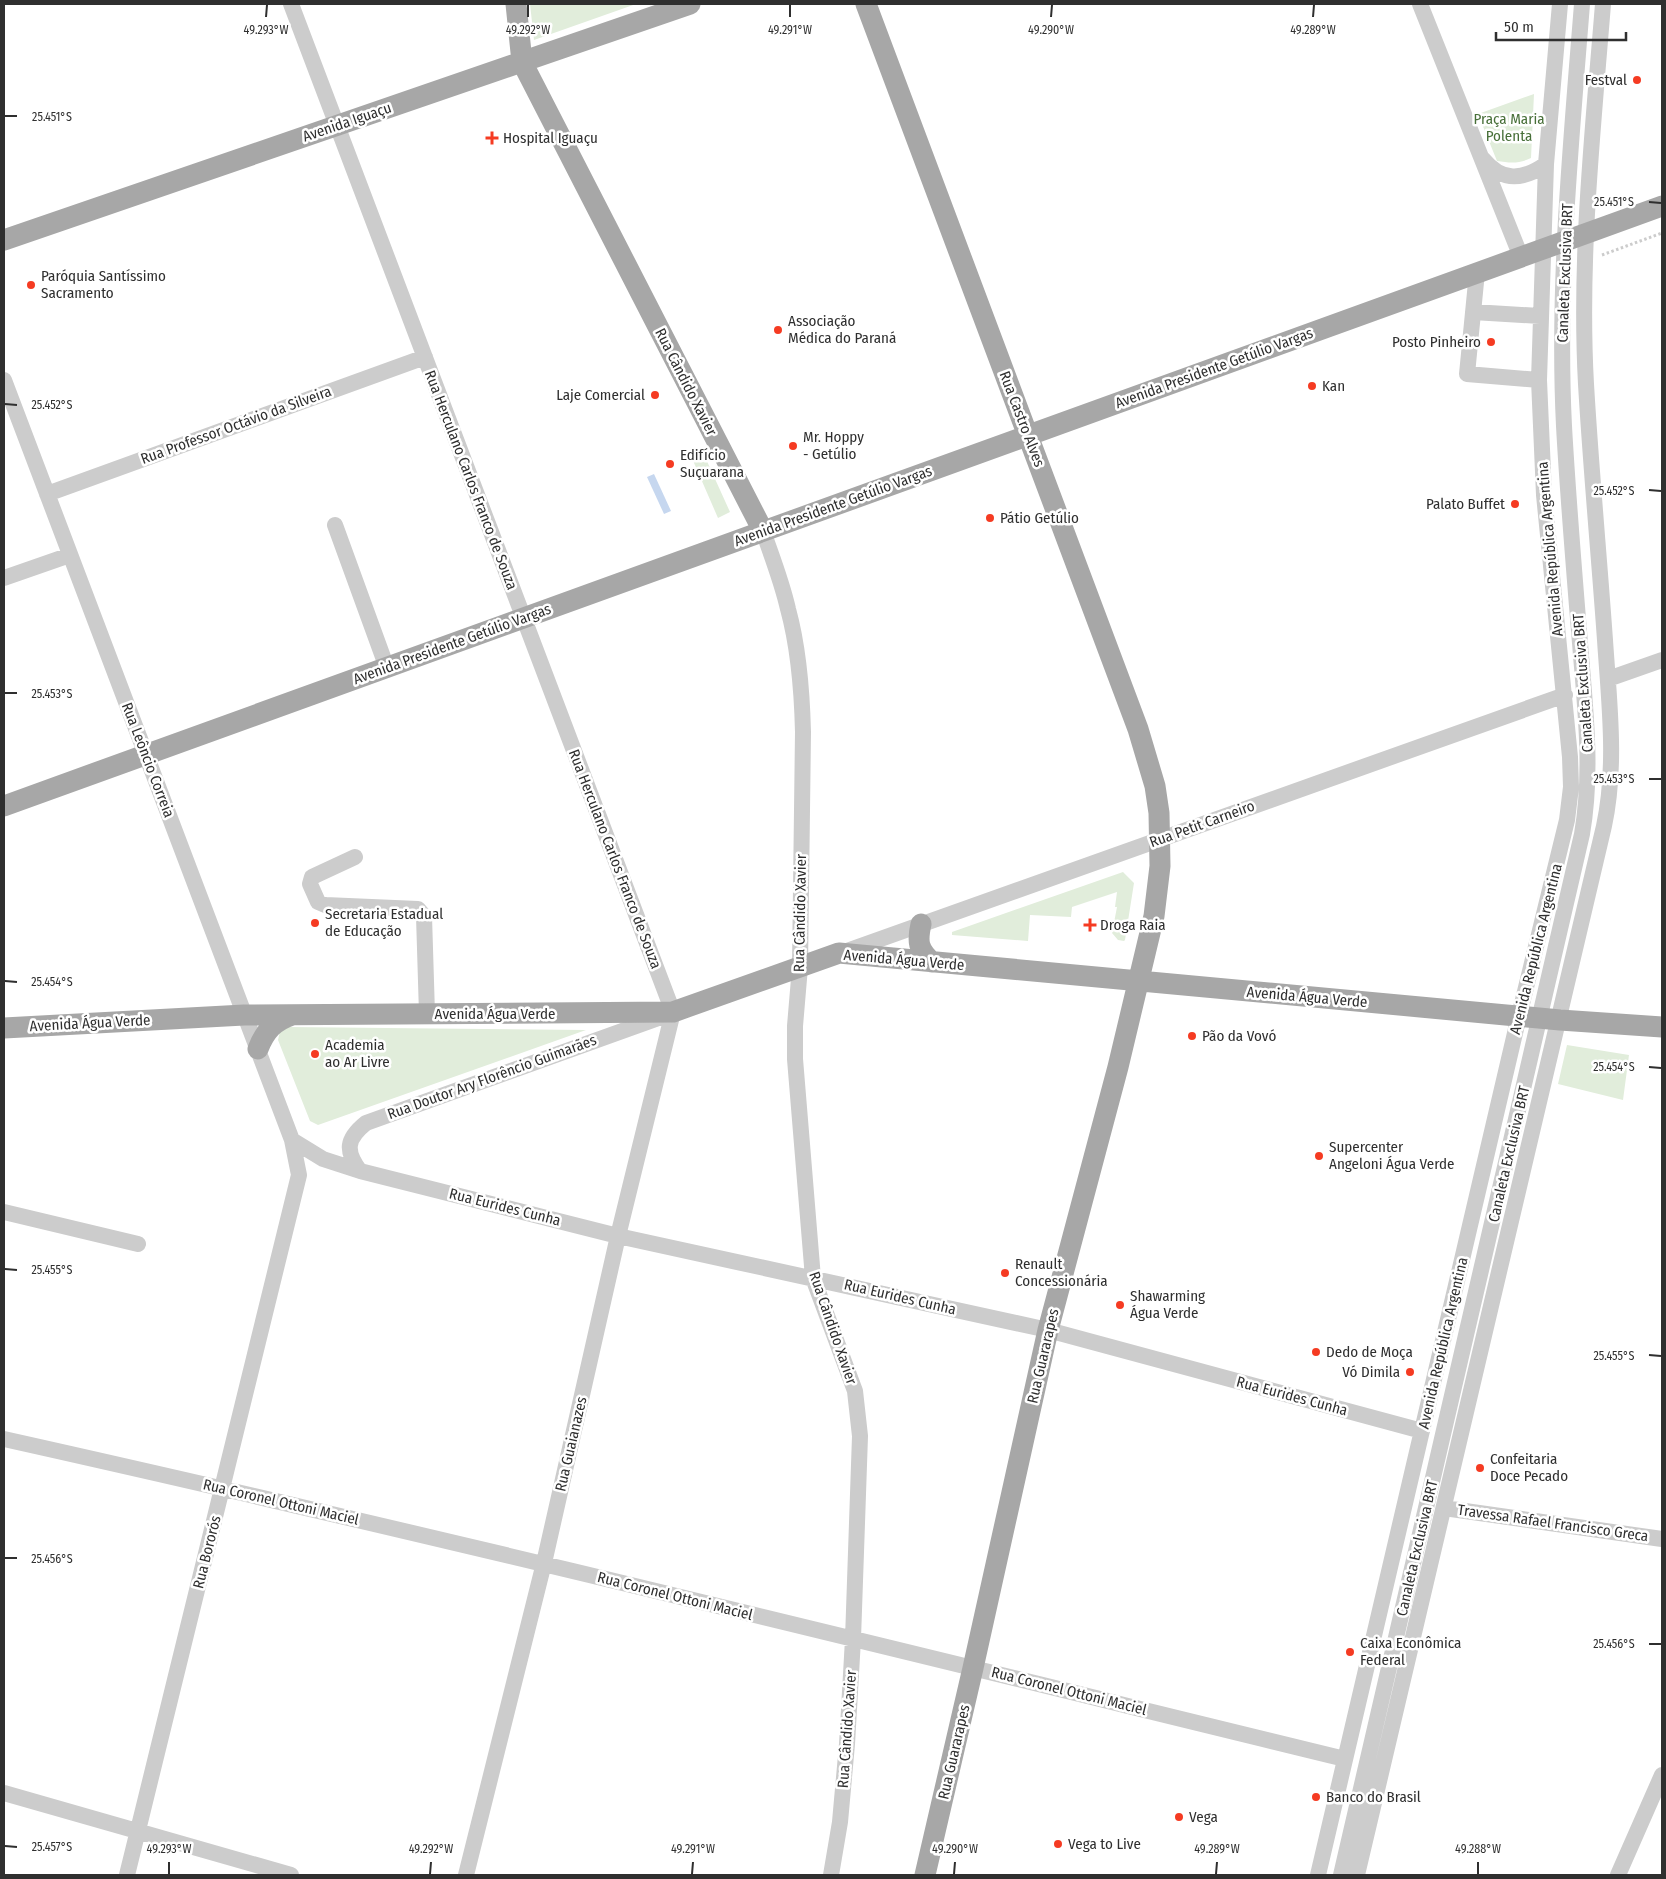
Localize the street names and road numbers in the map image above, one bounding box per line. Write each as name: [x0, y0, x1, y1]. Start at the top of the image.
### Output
street label: Avenida Iguaçu: [300, 98, 394, 146]
street label: Canaleta Exclusiva BRT: [1554, 203, 1576, 343]
street label: Avenida Presidente Getúlio Vargas: [1113, 324, 1315, 412]
street label: Rua Cândido Xavier: [651, 325, 721, 439]
street label: Rua Herculano Carlos Franco de Souza: [421, 368, 521, 592]
street label: Rua Castro Alves: [995, 368, 1049, 470]
street label: Rua Professor Octávio da Silveira: [138, 382, 334, 468]
street label: Avenida República Argentina: [1533, 461, 1567, 637]
street label: Avenida Presidente Getúlio Vargas: [732, 462, 934, 550]
street label: Avenida Presidente Getúlio Vargas: [351, 600, 553, 688]
street label: Canaleta Exclusiva BRT: [1569, 613, 1597, 753]
street label: Rua Leôncio Correia: [118, 700, 178, 820]
street label: Rua Herculano Carlos Franco de Souza: [565, 747, 665, 971]
street label: Rua Petit Carneiro: [1147, 797, 1257, 851]
street label: Rua Cândido Xavier: [790, 853, 810, 972]
street label: Avenida República Argentina: [1506, 862, 1566, 1036]
street label: Avenida Água Verde: [843, 946, 965, 974]
street label: Avenida Água Verde: [1246, 983, 1368, 1011]
street label: Avenida Água Verde: [435, 1005, 555, 1023]
street label: Avenida Água Verde: [29, 1011, 151, 1035]
street label: Rua Doutor Ary Florêncio Guimarães: [385, 1031, 599, 1123]
street label: Canaleta Exclusiva BRT: [1485, 1084, 1533, 1224]
street label: Rua Eurides Cunha: [447, 1184, 563, 1230]
street label: Avenida República Argentina: [1414, 1255, 1472, 1431]
street label: Rua Cândido Xavier: [805, 1269, 861, 1388]
street label: Rua Eurides Cunha: [842, 1275, 958, 1319]
street label: Rua Guararapes: [1023, 1307, 1063, 1405]
street label: Rua Eurides Cunha: [1234, 1373, 1350, 1419]
street label: Rua Guaianazes: [551, 1395, 591, 1493]
street label: Rua Coronel Ottoni Maciel: [201, 1475, 361, 1529]
street label: Canaleta Exclusiva BRT: [1393, 1478, 1441, 1618]
street label: Travessa Rafael Francisco Greca: [1456, 1501, 1650, 1545]
street label: Rua Bororós: [189, 1514, 225, 1590]
street label: Rua Coronel Ottoni Maciel: [596, 1568, 754, 1624]
street label: Rua Coronel Ottoni Maciel: [990, 1663, 1148, 1719]
street label: Rua Cândido Xavier: [834, 1669, 860, 1789]
street label: Rua Guararapes: [934, 1703, 974, 1801]

